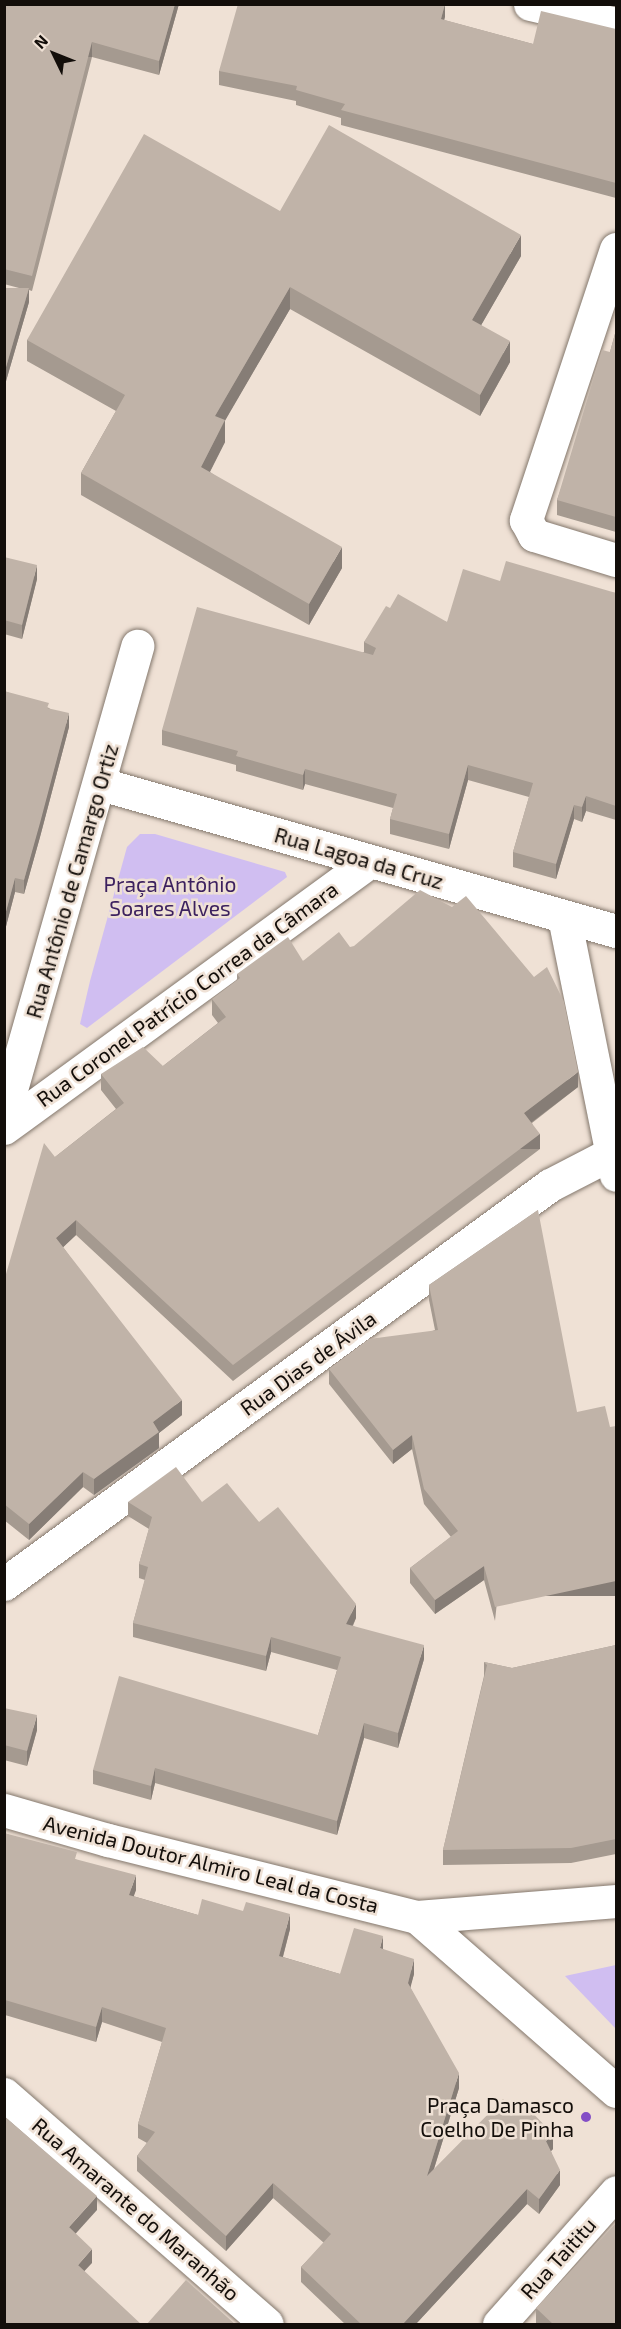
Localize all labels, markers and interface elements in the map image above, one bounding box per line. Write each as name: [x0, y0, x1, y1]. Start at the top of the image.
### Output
north arrow: [24, 24, 84, 84]
text: N: [30, 31, 51, 52]
street label: Rua Antônio de Camargo Ortiz: [21, 741, 123, 1021]
street label: Rua Lagoa da Cruz: [272, 822, 446, 894]
park label: Praça Antônio Soares Alves: [103, 871, 237, 921]
street label: Rua Coronel Patrício Correa da Câmara: [31, 876, 343, 1112]
street label: Rua Dias de Ávila: [235, 1305, 381, 1421]
street label: Avenida Doutor Almiro Leal da Costa: [40, 1810, 382, 1918]
place label: Praça Damasco Coelho De Pinha: [420, 2092, 574, 2142]
marker: Praça Damasco Coelho De Pinha: [579, 2110, 593, 2124]
street label: Rua Amarante do Maranhão: [27, 2112, 245, 2306]
street label: Rua Taititu: [515, 2212, 601, 2304]

